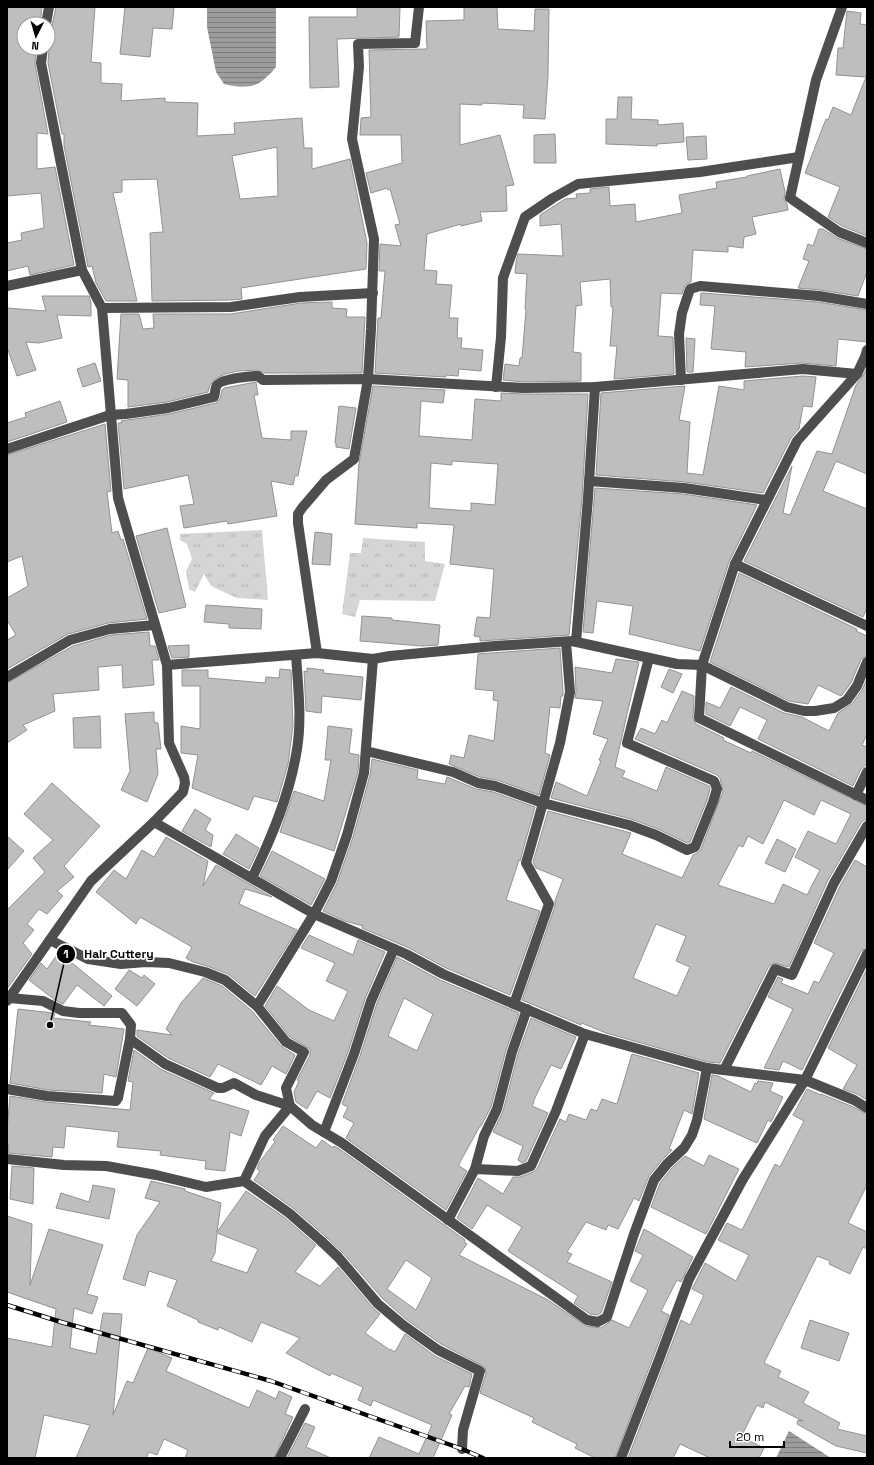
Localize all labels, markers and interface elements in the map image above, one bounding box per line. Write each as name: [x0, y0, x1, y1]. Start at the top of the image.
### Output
north arrow: [16, 16, 56, 56]
text: N: [31, 39, 39, 53]
callout: Hair Cuttery: [56, 942, 161, 966]
text: 1: [63, 946, 69, 962]
text: Hair Cuttery: [84, 946, 154, 962]
scale bar: [730, 1423, 784, 1449]
text: 20 m: [736, 1429, 764, 1445]

